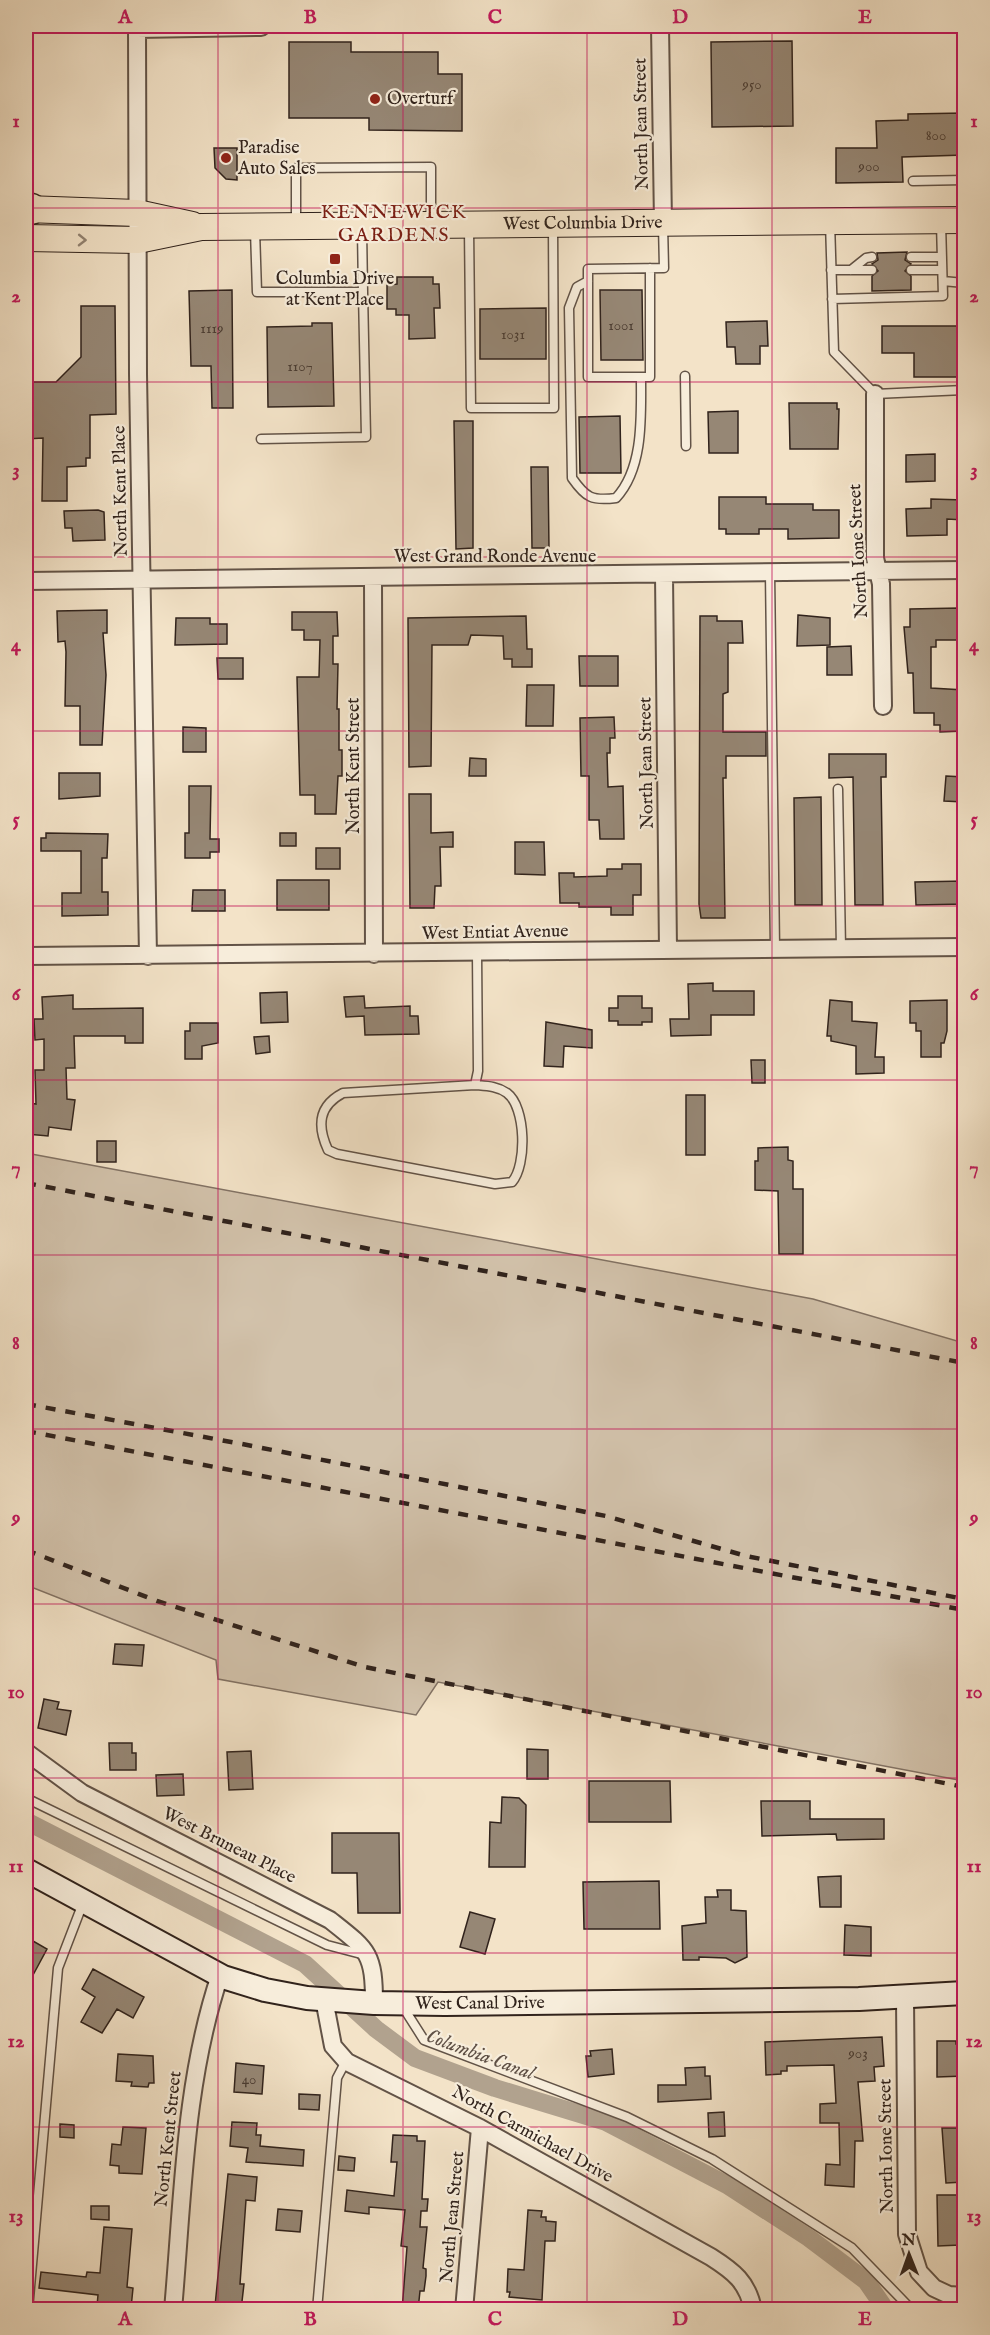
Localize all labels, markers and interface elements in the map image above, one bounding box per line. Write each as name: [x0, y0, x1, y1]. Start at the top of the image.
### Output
text: A: [117, 5, 133, 30]
text: B: [303, 5, 317, 30]
text: C: [488, 5, 502, 30]
text: D: [672, 5, 688, 30]
text: E: [858, 5, 872, 30]
street label: North Jean Street: [629, 58, 655, 190]
house number: 950: [741, 75, 762, 94]
place label: Overturf: [387, 88, 457, 111]
marker: Overturf: [368, 92, 382, 106]
text: 1: [12, 109, 20, 134]
text: 1: [970, 109, 978, 134]
house number: 800: [926, 126, 946, 145]
place label: Paradise Auto Sales: [237, 137, 316, 181]
marker: Paradise Auto Sales: [219, 151, 233, 165]
house number: 900: [857, 157, 880, 176]
district label: KENNEWICK GARDENS: [321, 200, 467, 248]
street label: West Columbia Drive: [503, 211, 663, 236]
one-way arrow: [77, 234, 86, 246]
marker: Columbia Drive at Kent Place: [328, 252, 342, 266]
place label: Columbia Drive at Kent Place: [276, 268, 394, 312]
text: 2: [11, 284, 21, 309]
text: 2: [969, 284, 979, 309]
house number: 1001: [608, 316, 634, 335]
house number: 1119: [200, 319, 224, 338]
house number: 1031: [501, 325, 525, 344]
house number: 1107: [287, 357, 313, 376]
street label: North Kent Place: [108, 425, 134, 557]
text: 3: [12, 458, 20, 483]
text: 3: [970, 458, 978, 483]
street label: North Ione Street: [844, 483, 874, 619]
street label: West Grand Ronde Avenue: [394, 546, 596, 569]
text: 4: [11, 633, 22, 658]
text: 4: [969, 633, 980, 658]
street label: North Jean Street: [634, 697, 660, 829]
street label: North Kent Street: [343, 698, 366, 834]
text: 5: [12, 807, 20, 832]
text: 5: [970, 807, 978, 832]
street label: West Entiat Avenue: [421, 920, 569, 946]
text: 6: [12, 982, 22, 1007]
text: 6: [970, 982, 980, 1007]
text: 7: [11, 1156, 21, 1181]
text: 7: [969, 1156, 979, 1181]
text: 8: [12, 1331, 20, 1356]
text: 8: [970, 1331, 978, 1356]
text: 9: [11, 1505, 21, 1530]
text: 9: [969, 1505, 979, 1530]
text: 10: [7, 1680, 25, 1705]
text: 10: [965, 1680, 983, 1705]
street label: West Bruneau Place: [158, 1802, 300, 1890]
text: 11: [9, 1854, 23, 1879]
text: 11: [967, 1854, 981, 1879]
street label: West Canal Drive: [415, 1991, 545, 2016]
water label: Columbia Canal: [423, 2024, 540, 2087]
text: 12: [8, 2029, 25, 2054]
text: 12: [966, 2029, 983, 2054]
house number: 903: [847, 2044, 868, 2063]
street label: North Kent Street: [150, 2070, 188, 2208]
house number: 40: [242, 2070, 256, 2089]
street label: North Ione Street: [874, 2078, 900, 2214]
street label: North Carmichael Drive: [447, 2081, 617, 2189]
street label: North Jean Street: [436, 2150, 470, 2284]
text: 13: [9, 2204, 23, 2229]
text: 13: [967, 2204, 981, 2229]
north arrow: [879, 2224, 939, 2284]
text: N: [901, 2231, 916, 2251]
text: A: [117, 2307, 133, 2332]
text: B: [303, 2307, 317, 2332]
text: C: [488, 2307, 502, 2332]
text: D: [672, 2307, 688, 2332]
text: E: [858, 2307, 872, 2332]

